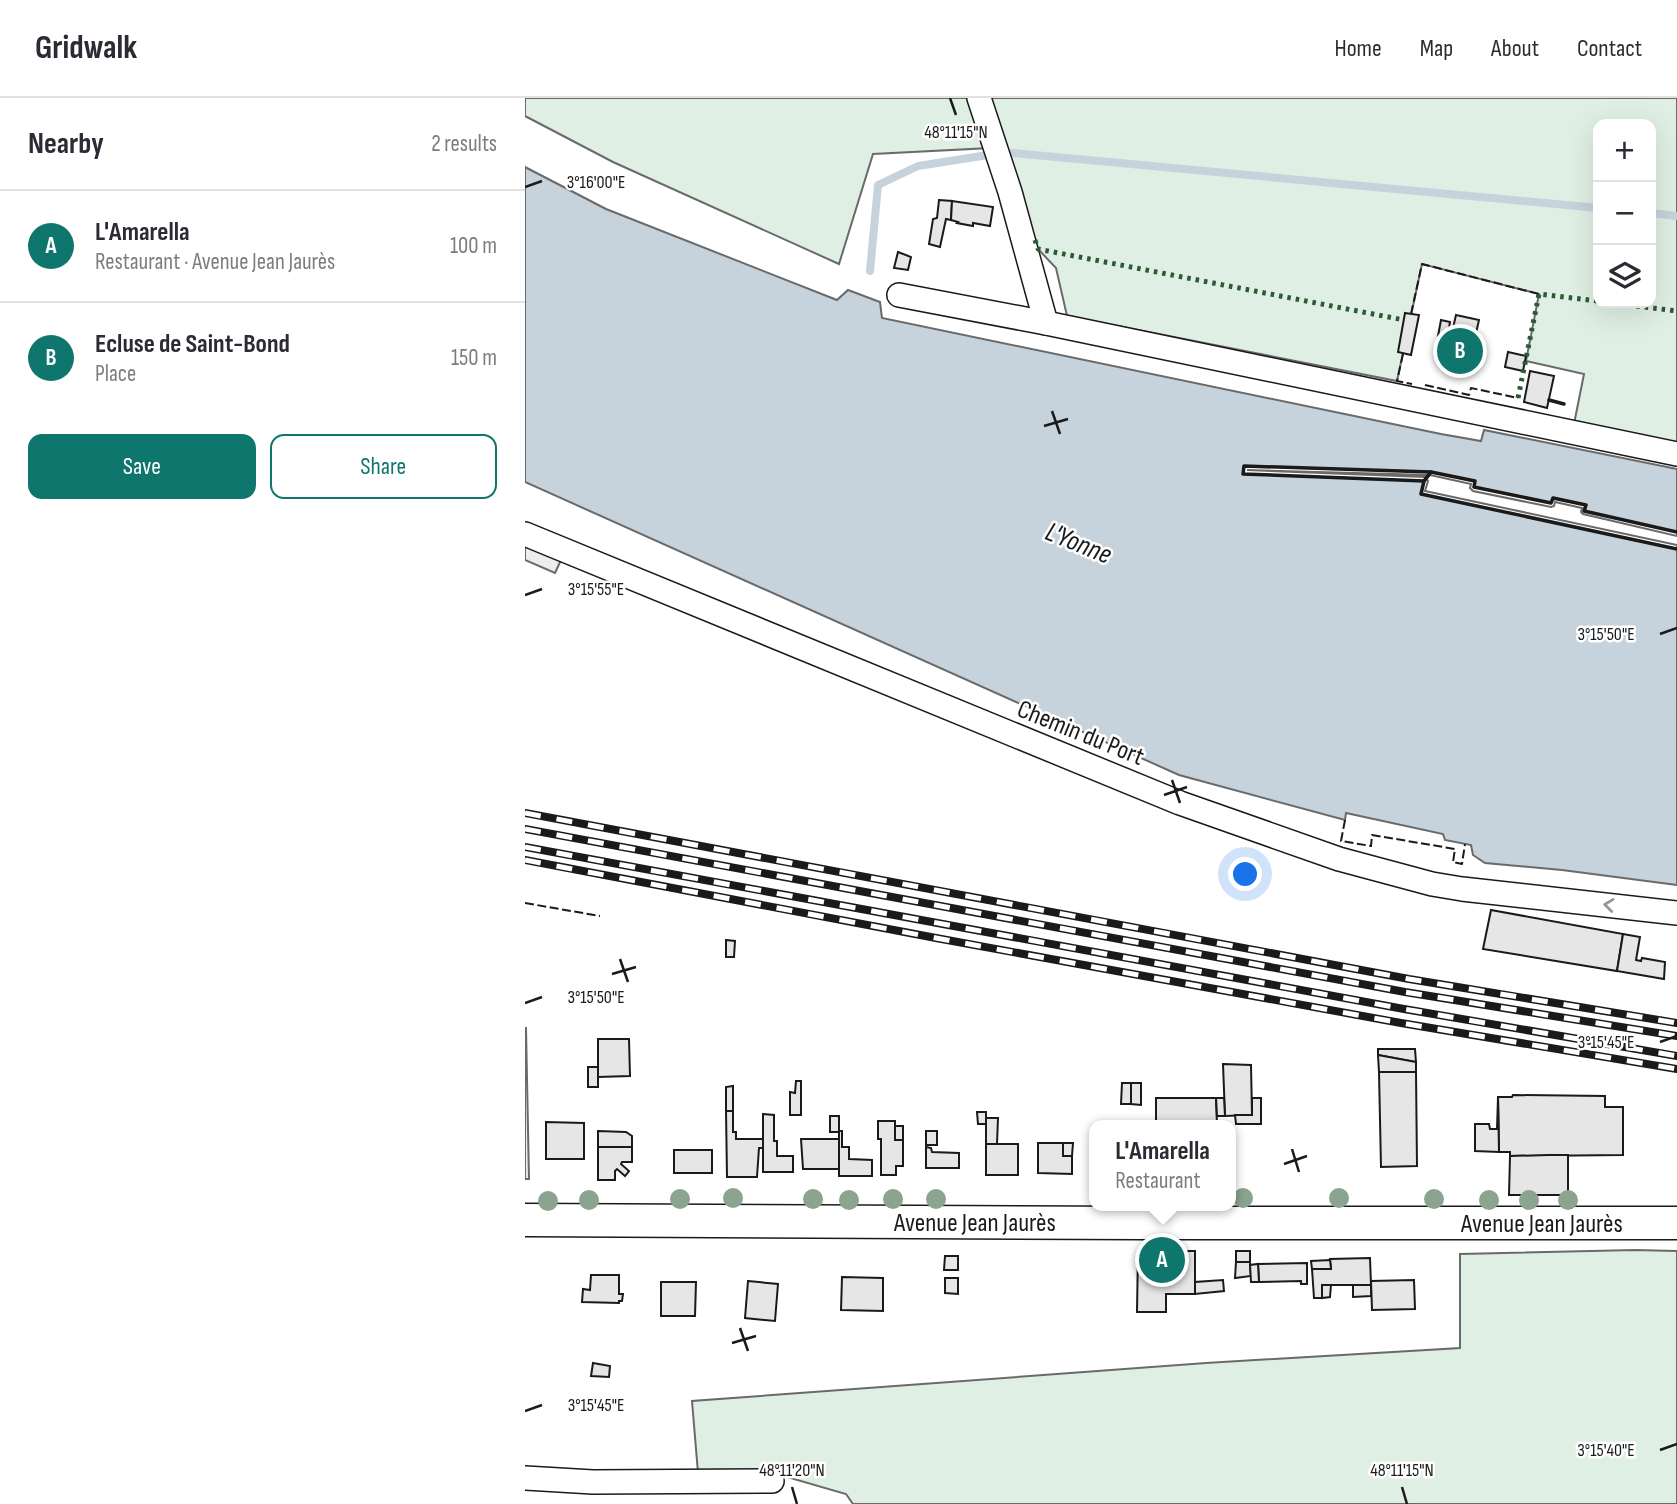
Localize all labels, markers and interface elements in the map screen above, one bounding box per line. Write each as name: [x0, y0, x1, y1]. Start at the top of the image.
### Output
text: Gridwalk: [35, 28, 137, 68]
text: Home: [1334, 34, 1382, 63]
text: Map: [1420, 34, 1453, 63]
text: About: [1491, 34, 1539, 63]
text: Contact: [1577, 34, 1642, 63]
map controls: [1593, 119, 1656, 308]
button: +: [1593, 119, 1656, 182]
text: 48°11'15"N: [924, 122, 988, 143]
text: Nearby: [28, 126, 104, 162]
text: 2 results: [431, 130, 497, 158]
text: 3°16'00"E: [567, 172, 625, 193]
button: −: [1593, 182, 1656, 245]
text: L'Amarella: [95, 217, 190, 248]
text: A: [46, 232, 56, 260]
text: 100 m: [450, 232, 497, 260]
button: layers: [1593, 245, 1656, 308]
text: Restaurant · Avenue Jean Jaurès: [95, 248, 335, 276]
pin: B: [1437, 325, 1483, 377]
text: Ecluse de Saint-Bond: [95, 329, 290, 360]
text: B: [46, 344, 56, 372]
text: 150 m: [451, 344, 497, 372]
text: Place: [95, 360, 136, 388]
button: Save: [28, 434, 256, 499]
button: Share: [270, 434, 497, 499]
water label: L'Yonne: [1040, 515, 1116, 572]
text: 3°15'55"E: [568, 579, 624, 600]
text: 3°15'50"E: [1577, 624, 1635, 645]
street label: Chemin du Port: [1012, 694, 1149, 773]
your location: [1228, 857, 1262, 891]
one-way arrow: [1603, 897, 1615, 912]
text: 3°15'50"E: [567, 987, 625, 1008]
text: 3°15'45"E: [1578, 1032, 1634, 1053]
popup: [1089, 1120, 1236, 1211]
text: L'Amarella: [1115, 1136, 1210, 1167]
text: Restaurant: [1115, 1167, 1201, 1195]
street label: Avenue Jean Jaurès: [893, 1208, 1056, 1239]
street label: Avenue Jean Jaurès: [1460, 1209, 1623, 1240]
pin: A: [1139, 1234, 1185, 1286]
text: 3°15'45"E: [568, 1395, 624, 1416]
text: 3°15'40"E: [1577, 1440, 1635, 1461]
text: 48°11'20"N: [759, 1460, 825, 1481]
text: 48°11'15"N: [1370, 1460, 1434, 1481]

